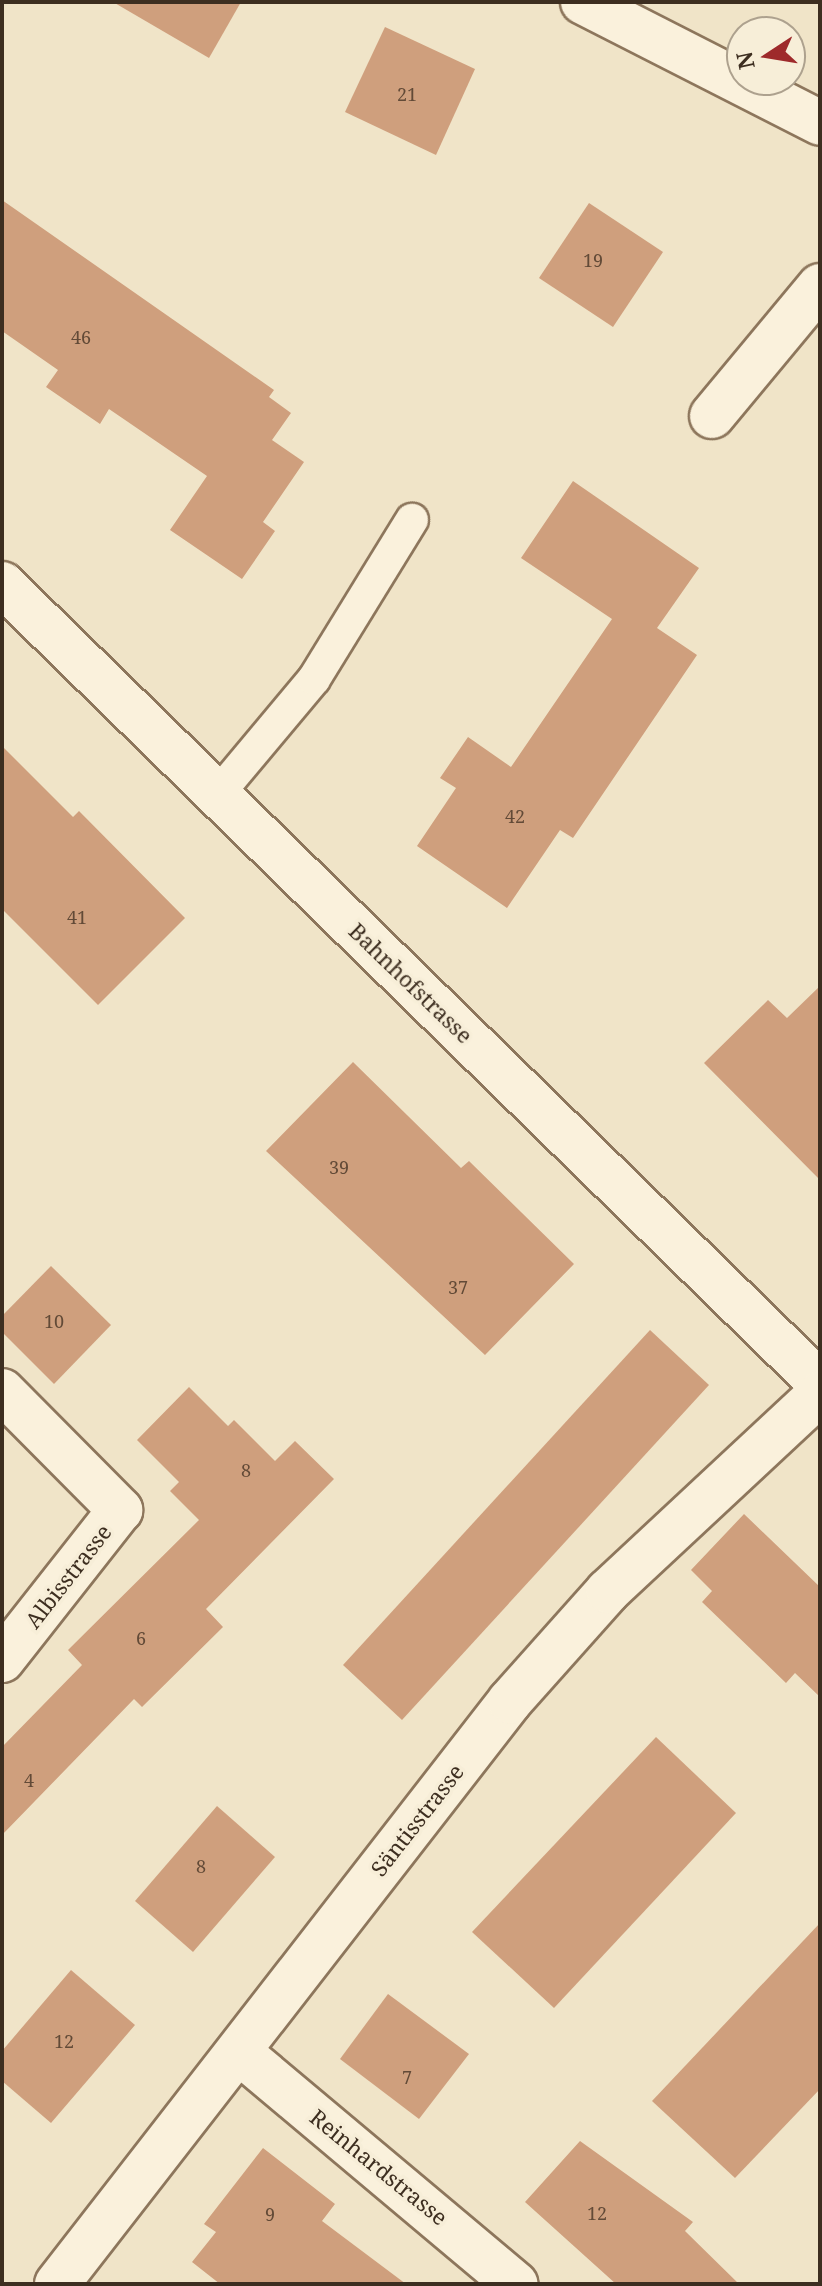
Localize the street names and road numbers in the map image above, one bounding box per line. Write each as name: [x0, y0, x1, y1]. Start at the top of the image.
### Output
street label: Bahnhofstrasse: [344, 917, 478, 1049]
street label: Albisstrasse: [19, 1519, 117, 1633]
street label: Säntisstrasse: [365, 1759, 469, 1881]
street label: Reinhardstrasse: [305, 2103, 453, 2231]

